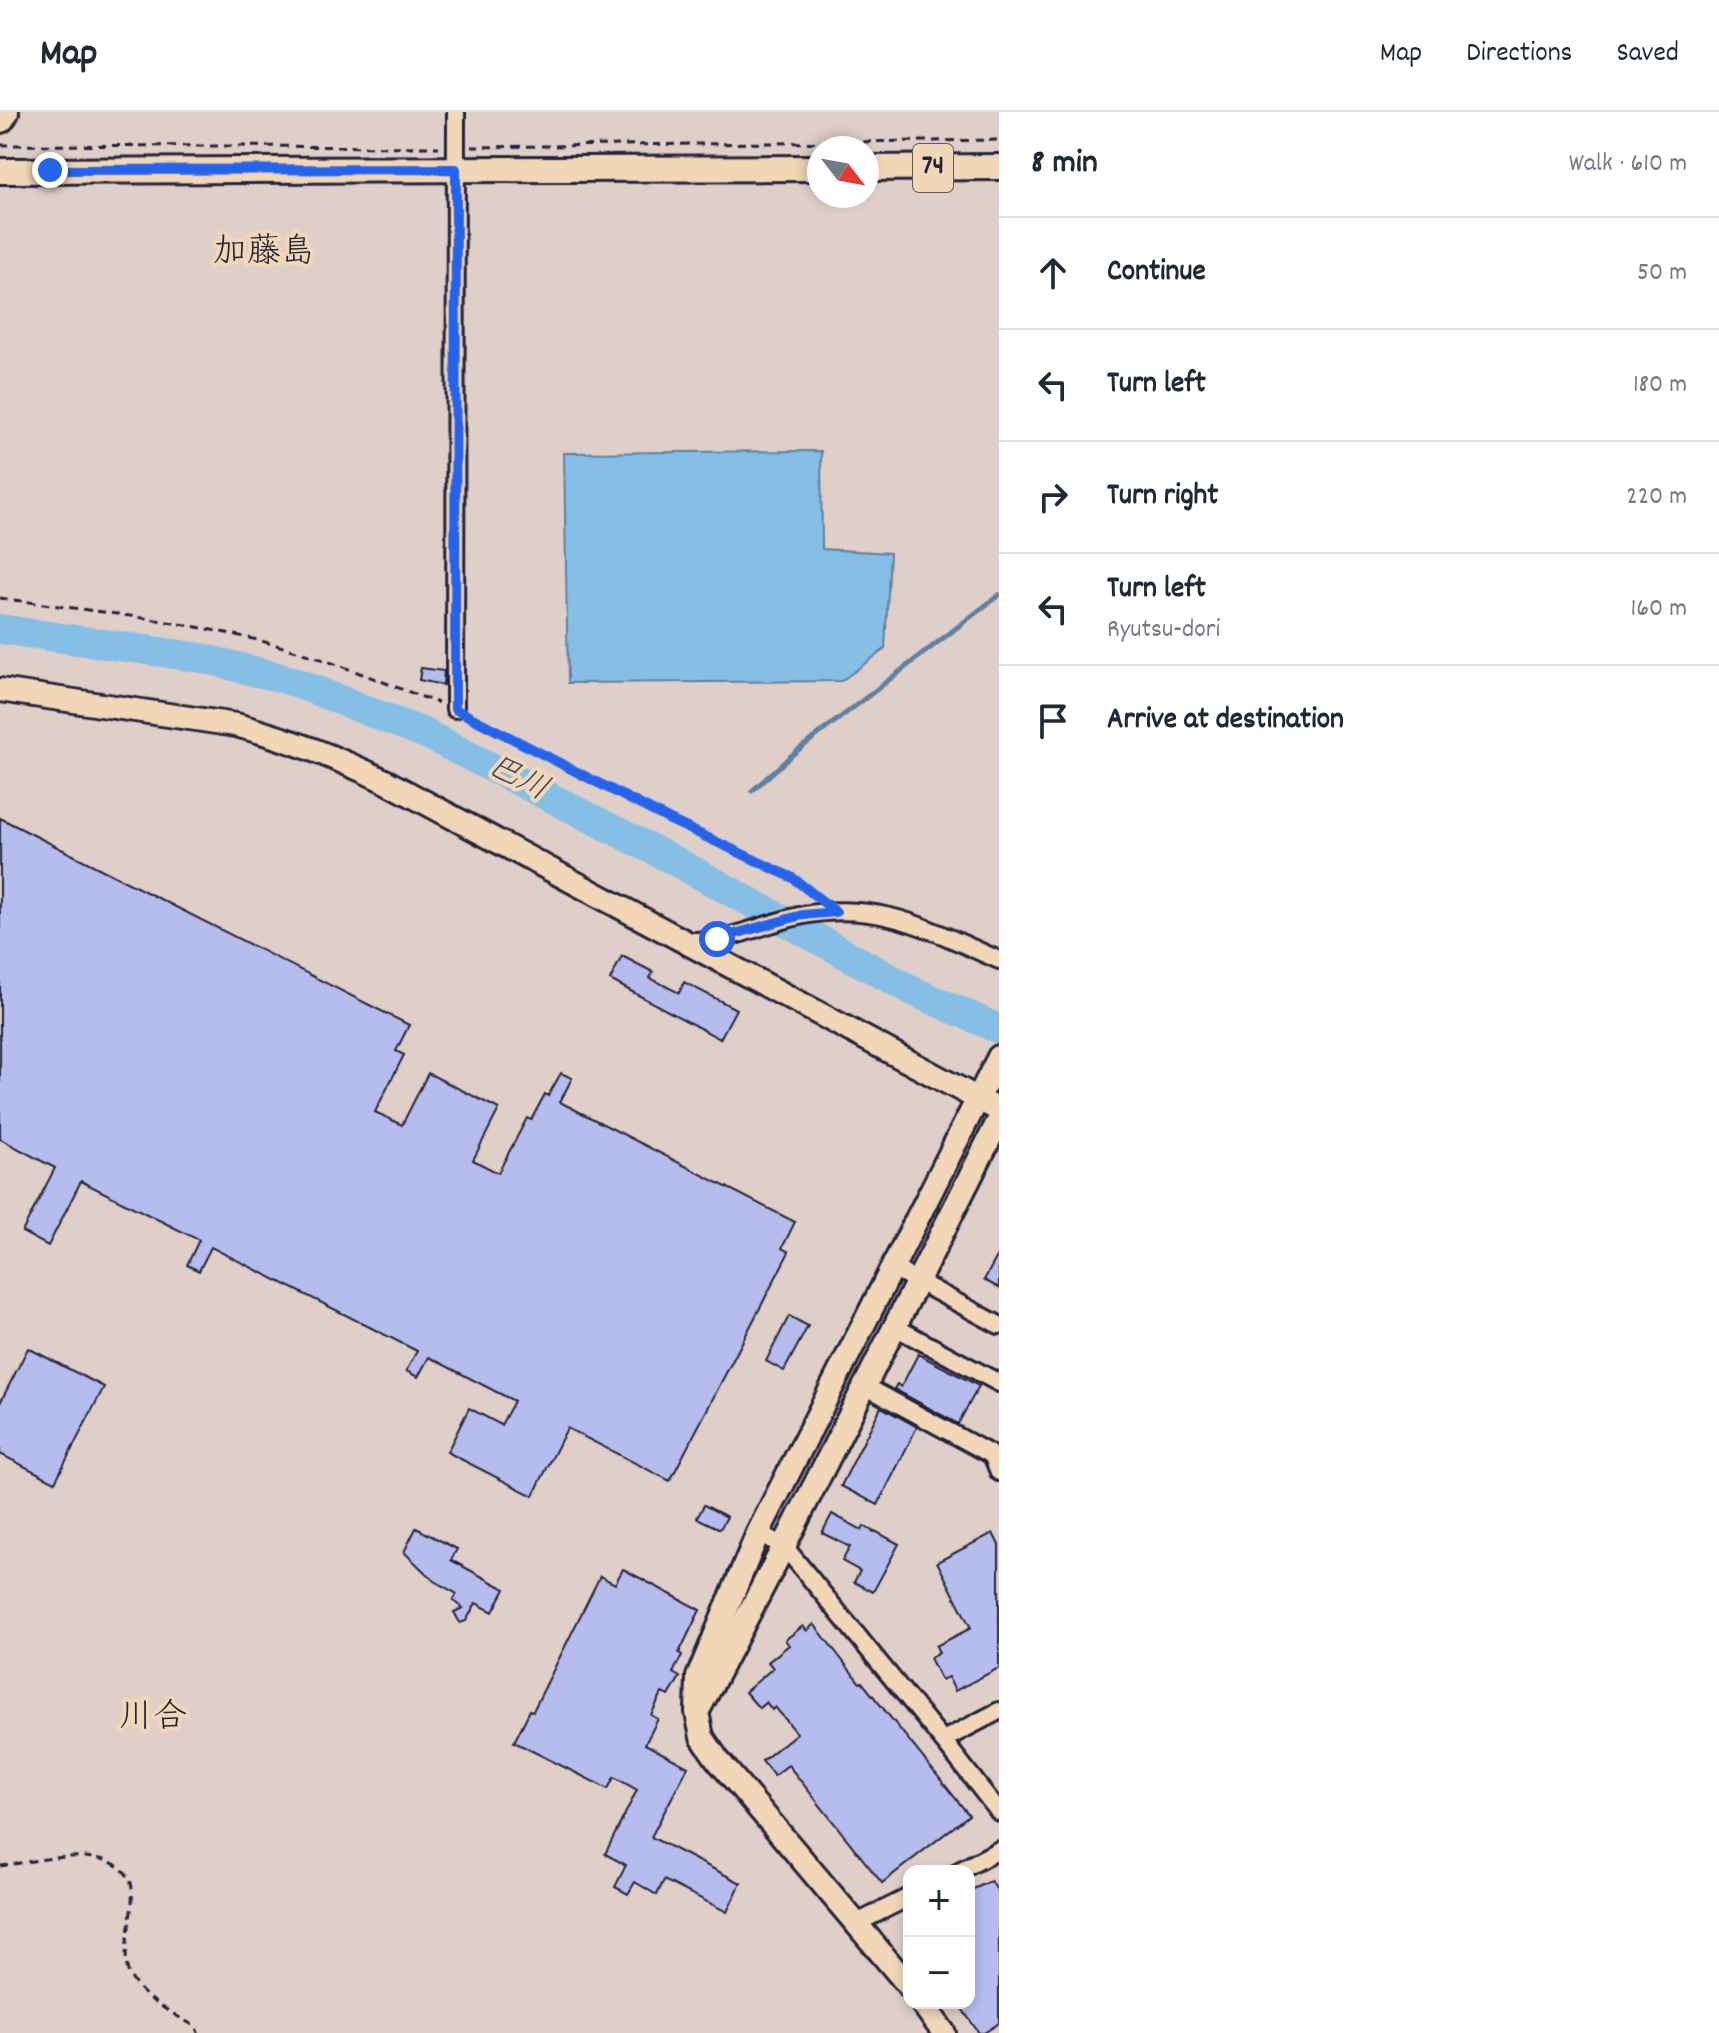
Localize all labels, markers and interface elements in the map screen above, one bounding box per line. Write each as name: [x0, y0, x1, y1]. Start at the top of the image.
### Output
text: Map: [40, 28, 98, 83]
text: Map: [1380, 35, 1422, 75]
text: Directions: [1466, 35, 1572, 75]
text: Saved: [1616, 35, 1679, 75]
north arrow: [807, 136, 879, 208]
text: 8 min: [1031, 140, 1098, 189]
road number: 74: [913, 144, 953, 192]
text: Walk · 610 m: [1569, 146, 1687, 183]
route end: [32, 152, 68, 188]
district label: 加藤島: [213, 230, 315, 279]
icon: ahead: [1031, 251, 1075, 295]
text: Continue: [1107, 252, 1206, 295]
text: 50 m: [1637, 255, 1687, 292]
icon: left: [1031, 363, 1075, 407]
text: Turn left: [1107, 364, 1206, 407]
text: 180 m: [1633, 367, 1687, 404]
icon: right: [1031, 475, 1075, 519]
text: Turn right: [1107, 476, 1218, 519]
text: 220 m: [1626, 479, 1687, 516]
text: Turn left: [1107, 569, 1206, 612]
icon: left: [1031, 587, 1075, 631]
text: 160 m: [1631, 591, 1687, 628]
text: Ryutsu-dori: [1107, 612, 1220, 649]
icon: arrive: [1031, 699, 1075, 743]
text: Arrive at destination: [1107, 700, 1344, 743]
water label: 巴川: [478, 745, 556, 815]
route start: [699, 921, 735, 957]
district label: 川合: [119, 1695, 187, 1744]
map controls: [903, 1865, 975, 2009]
button: +: [903, 1865, 975, 1937]
button: −: [903, 1937, 975, 2009]

